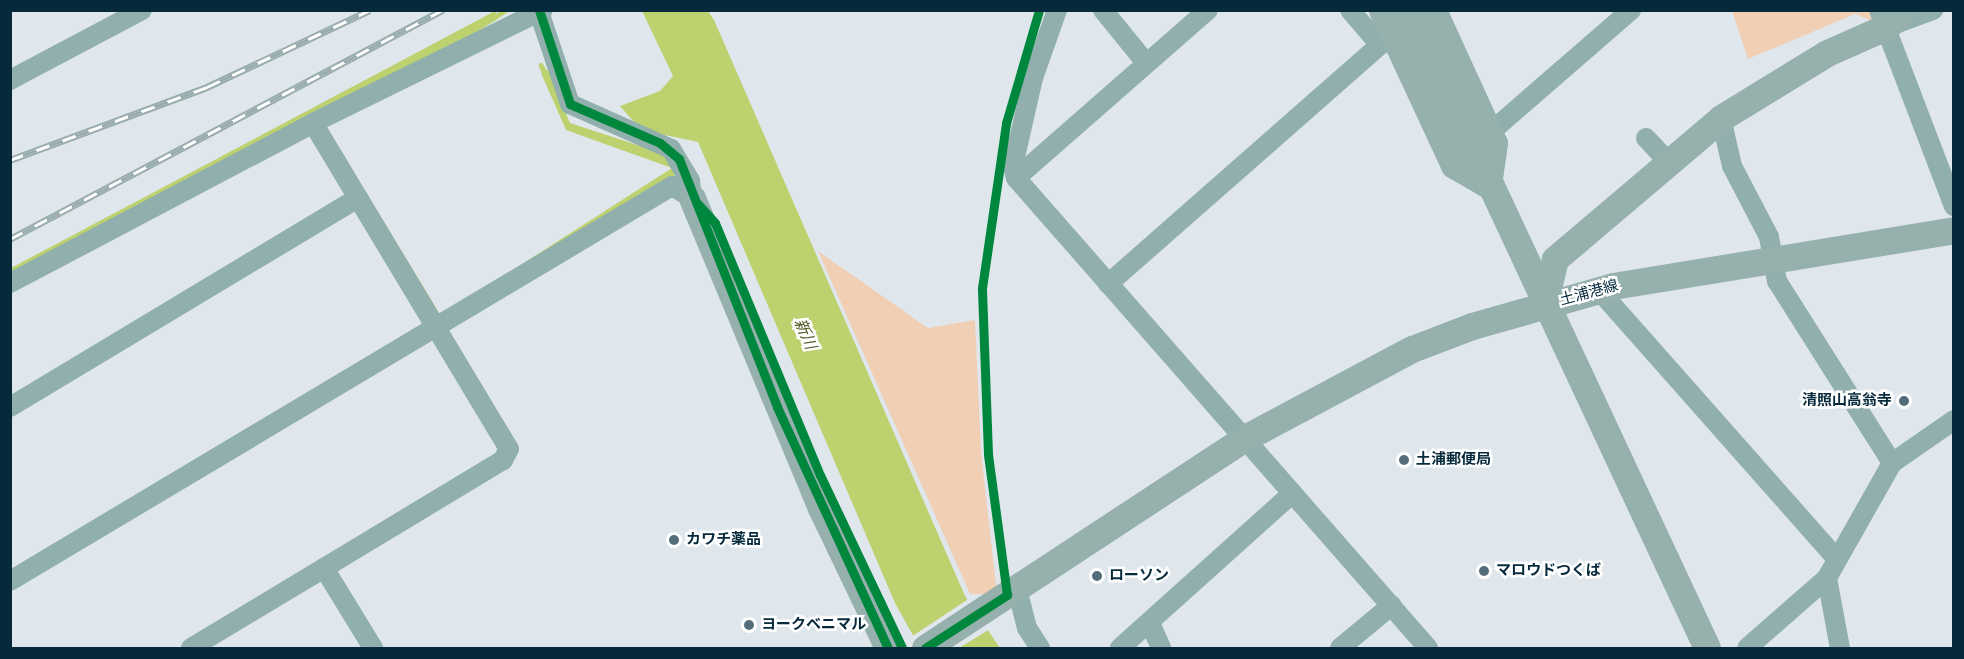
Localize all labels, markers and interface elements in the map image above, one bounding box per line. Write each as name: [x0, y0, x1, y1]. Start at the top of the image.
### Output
street label: 土浦港線: [1558, 277, 1620, 309]
water label: 新川: [790, 316, 820, 352]
place label: 清照山高翁寺: [1802, 392, 1892, 410]
marker: 清照山高翁寺: [1897, 394, 1911, 408]
place label: 土浦郵便局: [1416, 451, 1491, 469]
marker: 土浦郵便局: [1397, 453, 1411, 467]
place label: カワチ薬品: [686, 531, 761, 549]
marker: カワチ薬品: [667, 533, 681, 547]
place label: マロウドつくば: [1496, 562, 1601, 580]
marker: マロウドつくば: [1477, 564, 1491, 578]
place label: ローソン: [1109, 567, 1169, 585]
marker: ローソン: [1090, 569, 1104, 583]
place label: ヨークベニマル: [761, 616, 866, 634]
marker: ヨークベニマル: [742, 618, 756, 632]

